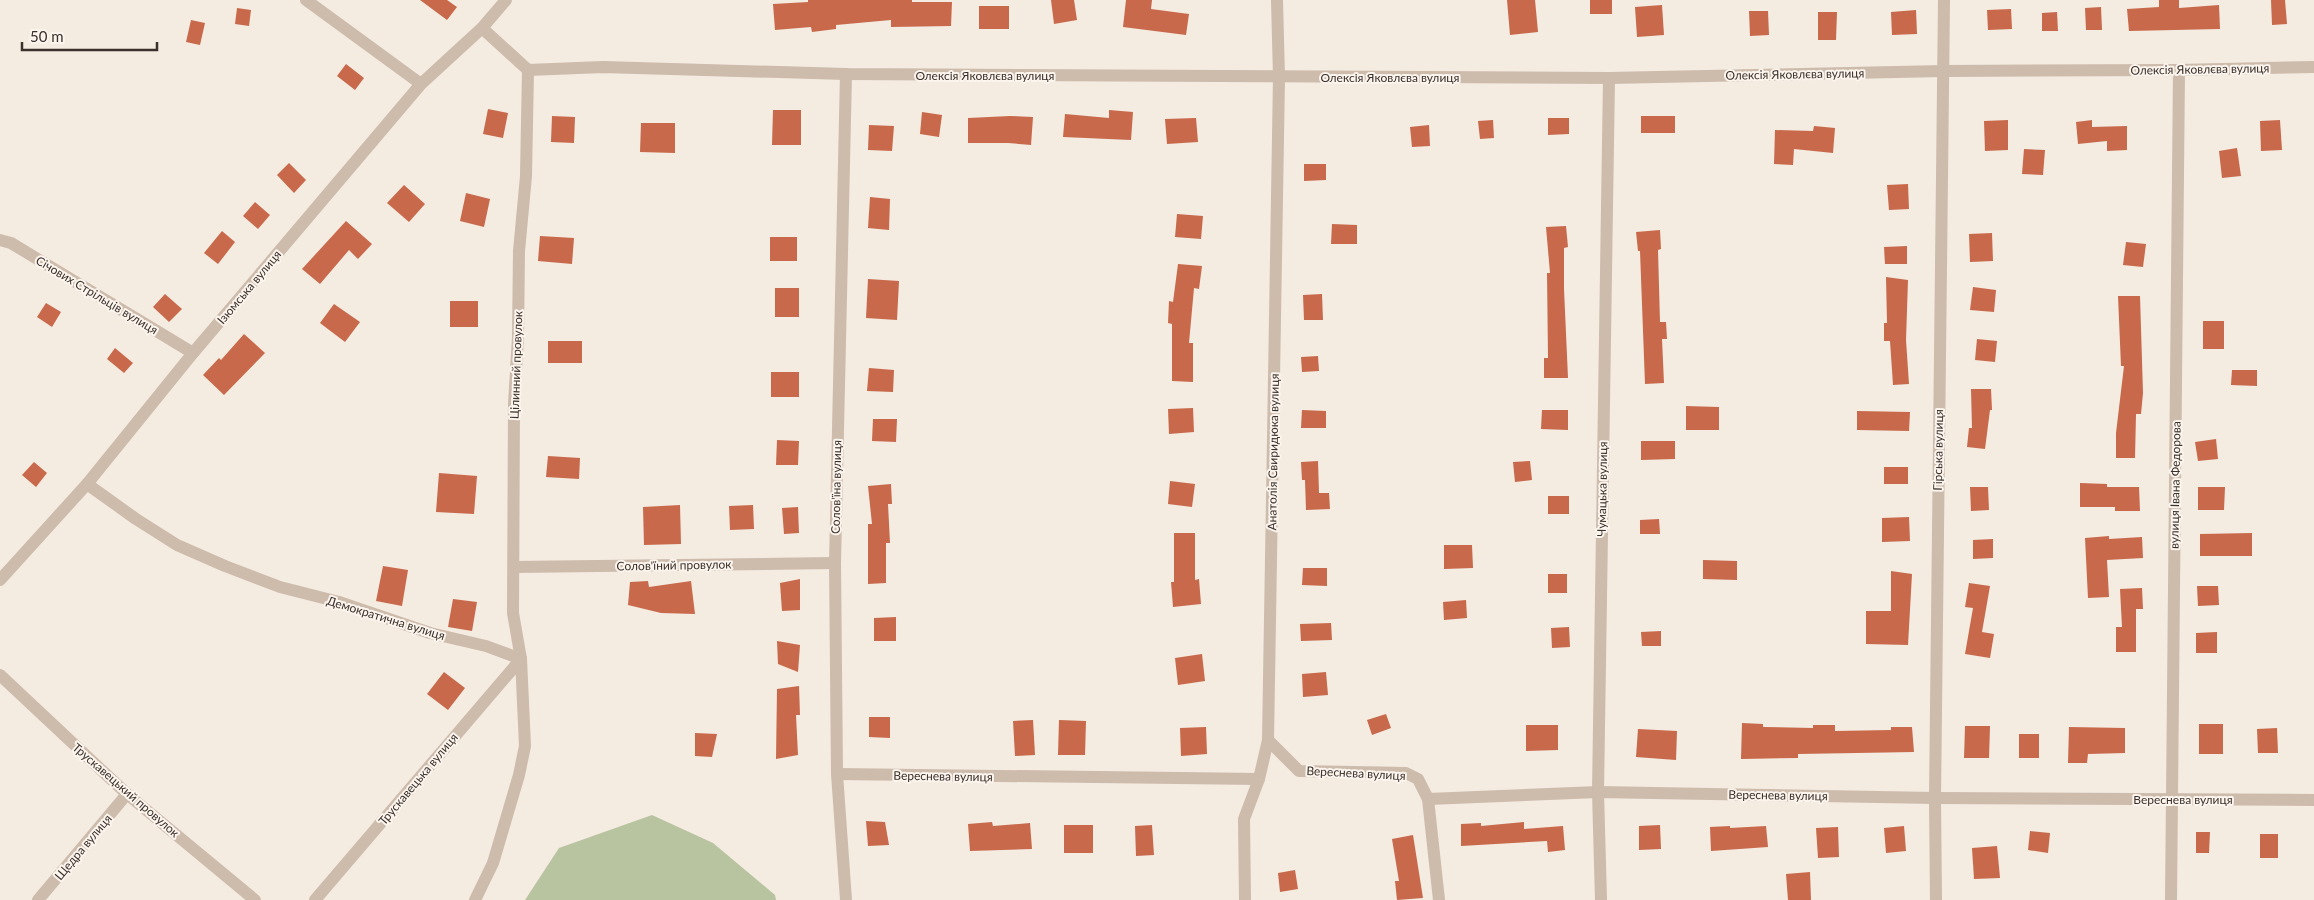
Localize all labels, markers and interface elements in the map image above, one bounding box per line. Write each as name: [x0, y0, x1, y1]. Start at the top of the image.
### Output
scale bar: [22, 20, 158, 52]
text: 50 m: [30, 27, 64, 45]
street label: Олексія Яковлєва вулиця: [2130, 60, 2270, 78]
street label: Олексія Яковлєва вулиця: [1725, 65, 1865, 83]
street label: Олексія Яковлєва вулиця: [916, 68, 1055, 83]
street label: Олексія Яковлєва вулиця: [1321, 70, 1460, 85]
street label: Ізюмська вулиця: [214, 247, 284, 327]
street label: Січових Стрільців вулиця: [33, 253, 161, 337]
street label: Цілинний провулок: [507, 310, 525, 419]
street label: Анатолія Свиридюка вулиця: [1264, 373, 1282, 531]
street label: Гірська вулиця: [1930, 409, 1946, 491]
street label: вулиця Івана Федорова: [2166, 421, 2184, 549]
street label: Солов'їна вулиця: [828, 440, 844, 534]
street label: Чумацька вулиця: [1594, 441, 1610, 537]
street label: Солов'їний провулок: [616, 556, 732, 574]
street label: Демократична вулиця: [325, 593, 447, 643]
street label: Трускавецька вулиця: [375, 730, 461, 828]
street label: Трускавецький провулок: [70, 740, 183, 841]
street label: Вереснева вулиця: [1306, 763, 1406, 783]
street label: Вереснева вулиця: [893, 768, 993, 784]
street label: Вереснева вулиця: [1728, 787, 1828, 803]
street label: Вереснева вулиця: [2133, 792, 2233, 807]
street label: Щедра вулиця: [51, 811, 115, 883]

